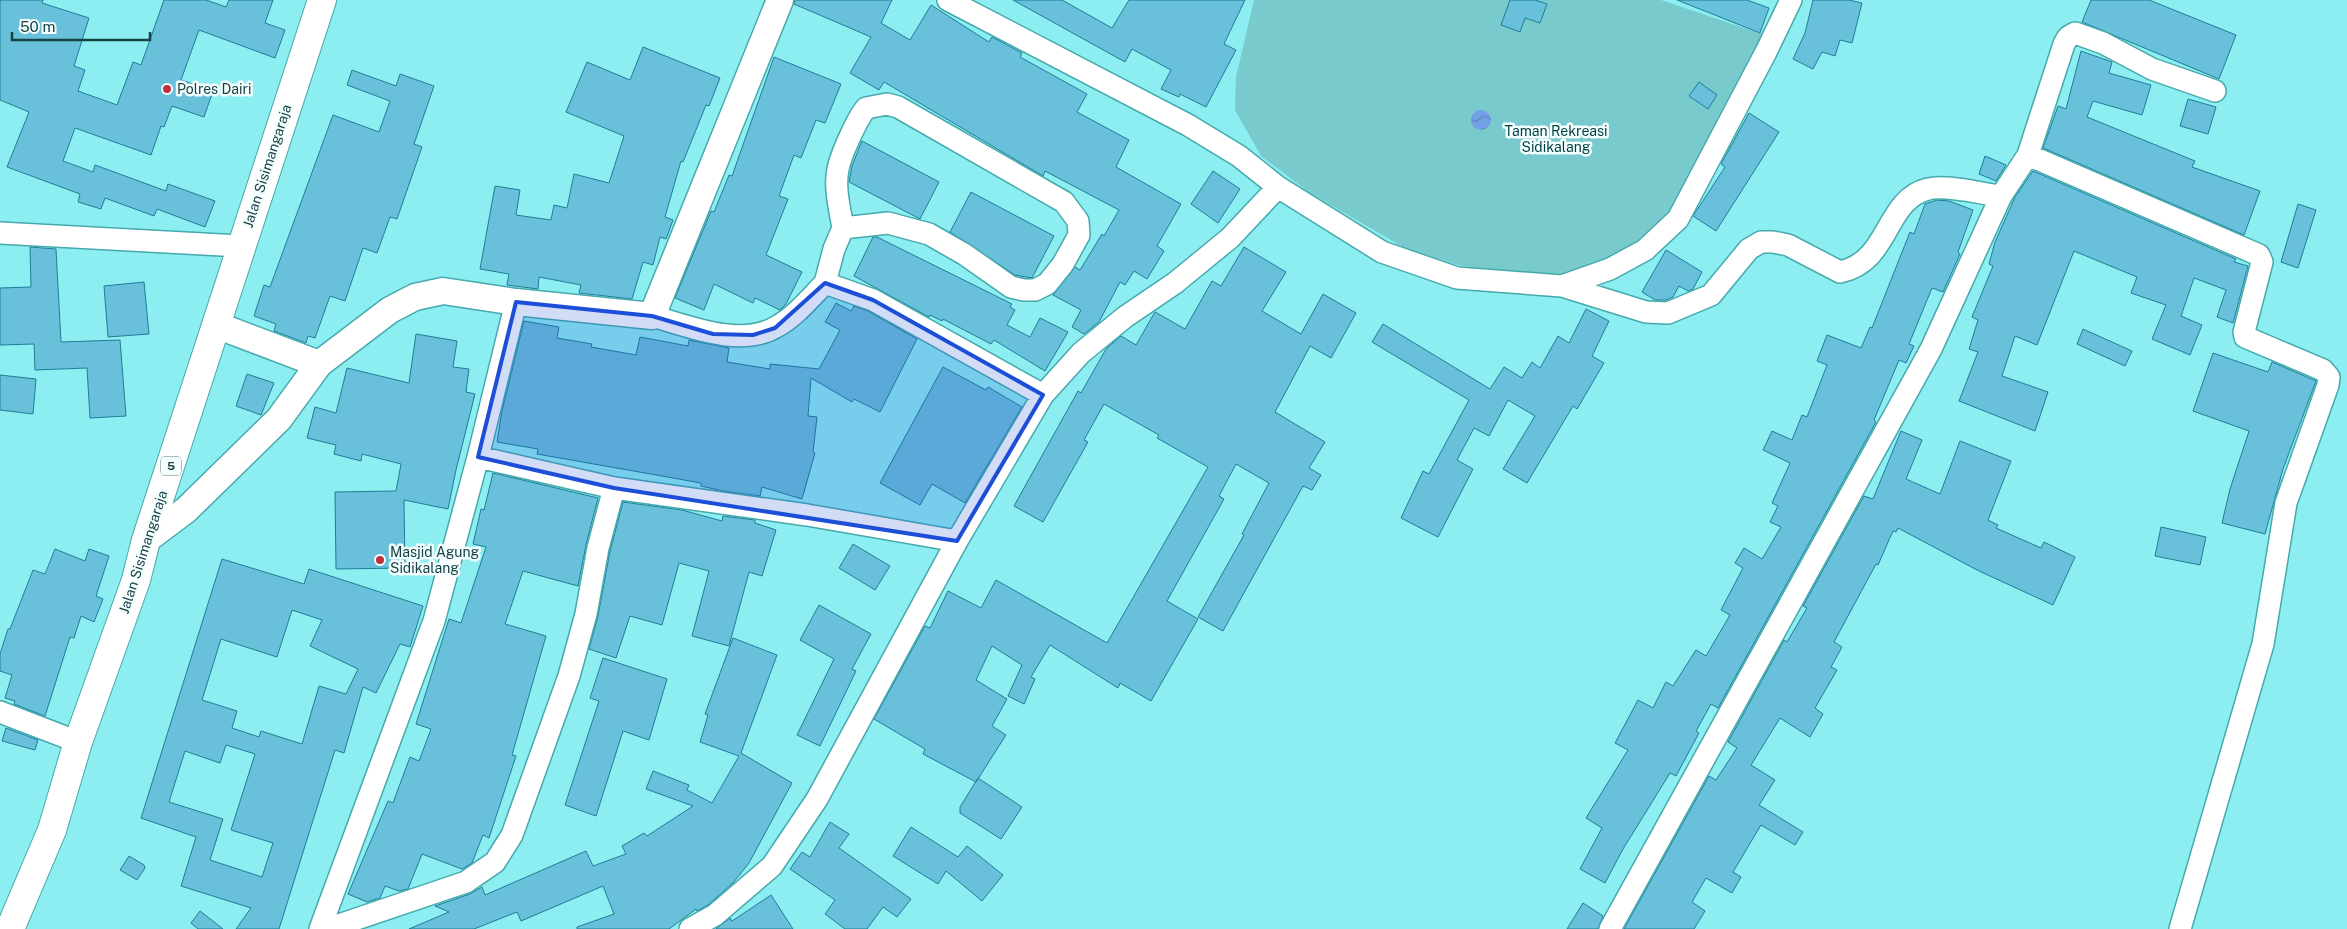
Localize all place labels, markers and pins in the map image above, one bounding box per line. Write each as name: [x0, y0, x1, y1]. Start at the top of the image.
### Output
place label: Polres Dairi: [177, 81, 252, 97]
marker: Polres Dairi: [161, 83, 173, 95]
place label: Masjid Agung Sidikalang: [390, 544, 480, 576]
marker: Masjid Agung Sidikalang: [374, 554, 386, 566]

